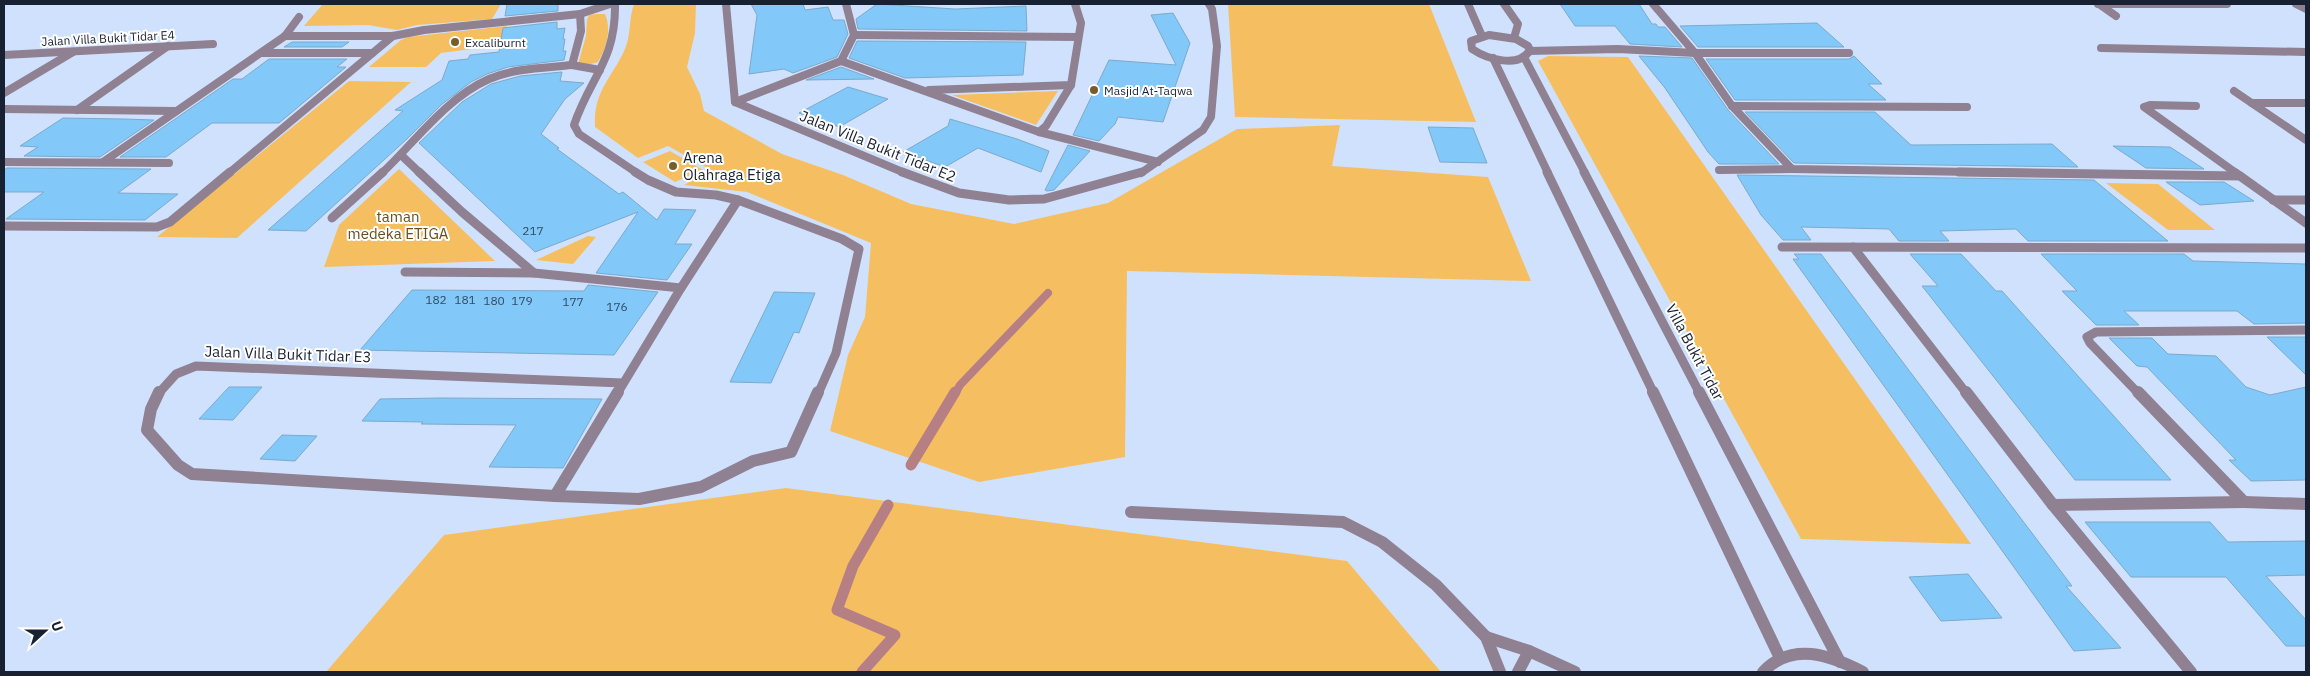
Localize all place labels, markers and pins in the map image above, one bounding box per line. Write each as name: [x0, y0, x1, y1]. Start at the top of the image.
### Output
place label: Excaliburnt: [465, 35, 526, 50]
marker: Excaliburnt: [449, 36, 461, 48]
place label: Masjid At-Taqwa: [1104, 83, 1193, 98]
marker: Masjid At-Taqwa: [1088, 84, 1100, 96]
place label: Arena Olahraga Etiga: [683, 148, 781, 184]
marker: Arena Olahraga Etiga: [667, 160, 679, 172]

